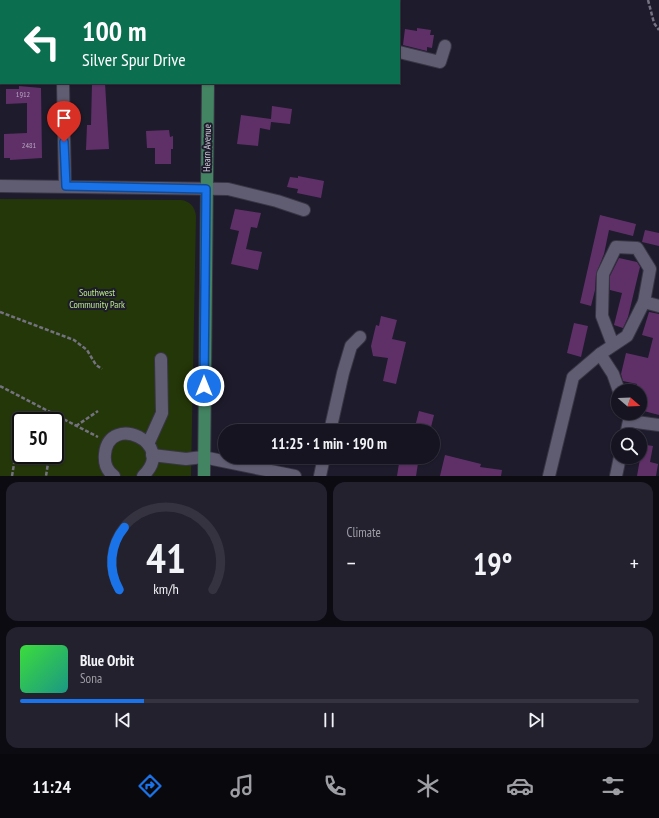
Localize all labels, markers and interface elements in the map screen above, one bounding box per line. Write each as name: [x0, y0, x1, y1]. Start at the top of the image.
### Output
text: 100 m: [82, 12, 146, 49]
icon: left: [16, 16, 68, 68]
text: Silver Spur Drive: [82, 48, 186, 71]
house number: 1912: [16, 89, 31, 99]
pin: [47, 101, 81, 142]
icon: arrive: [53, 107, 75, 129]
street label: Hearn Avenue: [200, 124, 214, 172]
house number: 2481: [22, 140, 37, 150]
park label: Southwest Community Park: [69, 286, 125, 311]
position arrow: [183, 365, 225, 407]
north arrow: [611, 384, 647, 420]
map controls: [611, 384, 647, 464]
speed limit sign: 50: [12, 412, 64, 464]
button: search: [611, 428, 647, 464]
text: 11:25 · 1 min · 190 m: [271, 434, 387, 453]
text: Climate: [347, 524, 381, 541]
text: 41: [146, 530, 186, 583]
text: 19°: [473, 544, 513, 583]
text: −: [347, 549, 356, 577]
text: +: [630, 549, 639, 577]
text: km/h: [154, 578, 179, 597]
text: Blue Orbit: [80, 651, 134, 670]
text: Sona: [80, 670, 102, 687]
icon: previous: [112, 709, 134, 731]
icon: pause: [318, 709, 340, 731]
icon: next: [525, 709, 547, 731]
icon: directions: [136, 772, 164, 800]
icon: music: [228, 772, 256, 800]
icon: phone: [321, 772, 349, 800]
icon: climate: [414, 772, 442, 800]
icon: car: [506, 772, 534, 800]
icon: filters: [599, 772, 627, 800]
text: 11:24: [32, 775, 71, 798]

